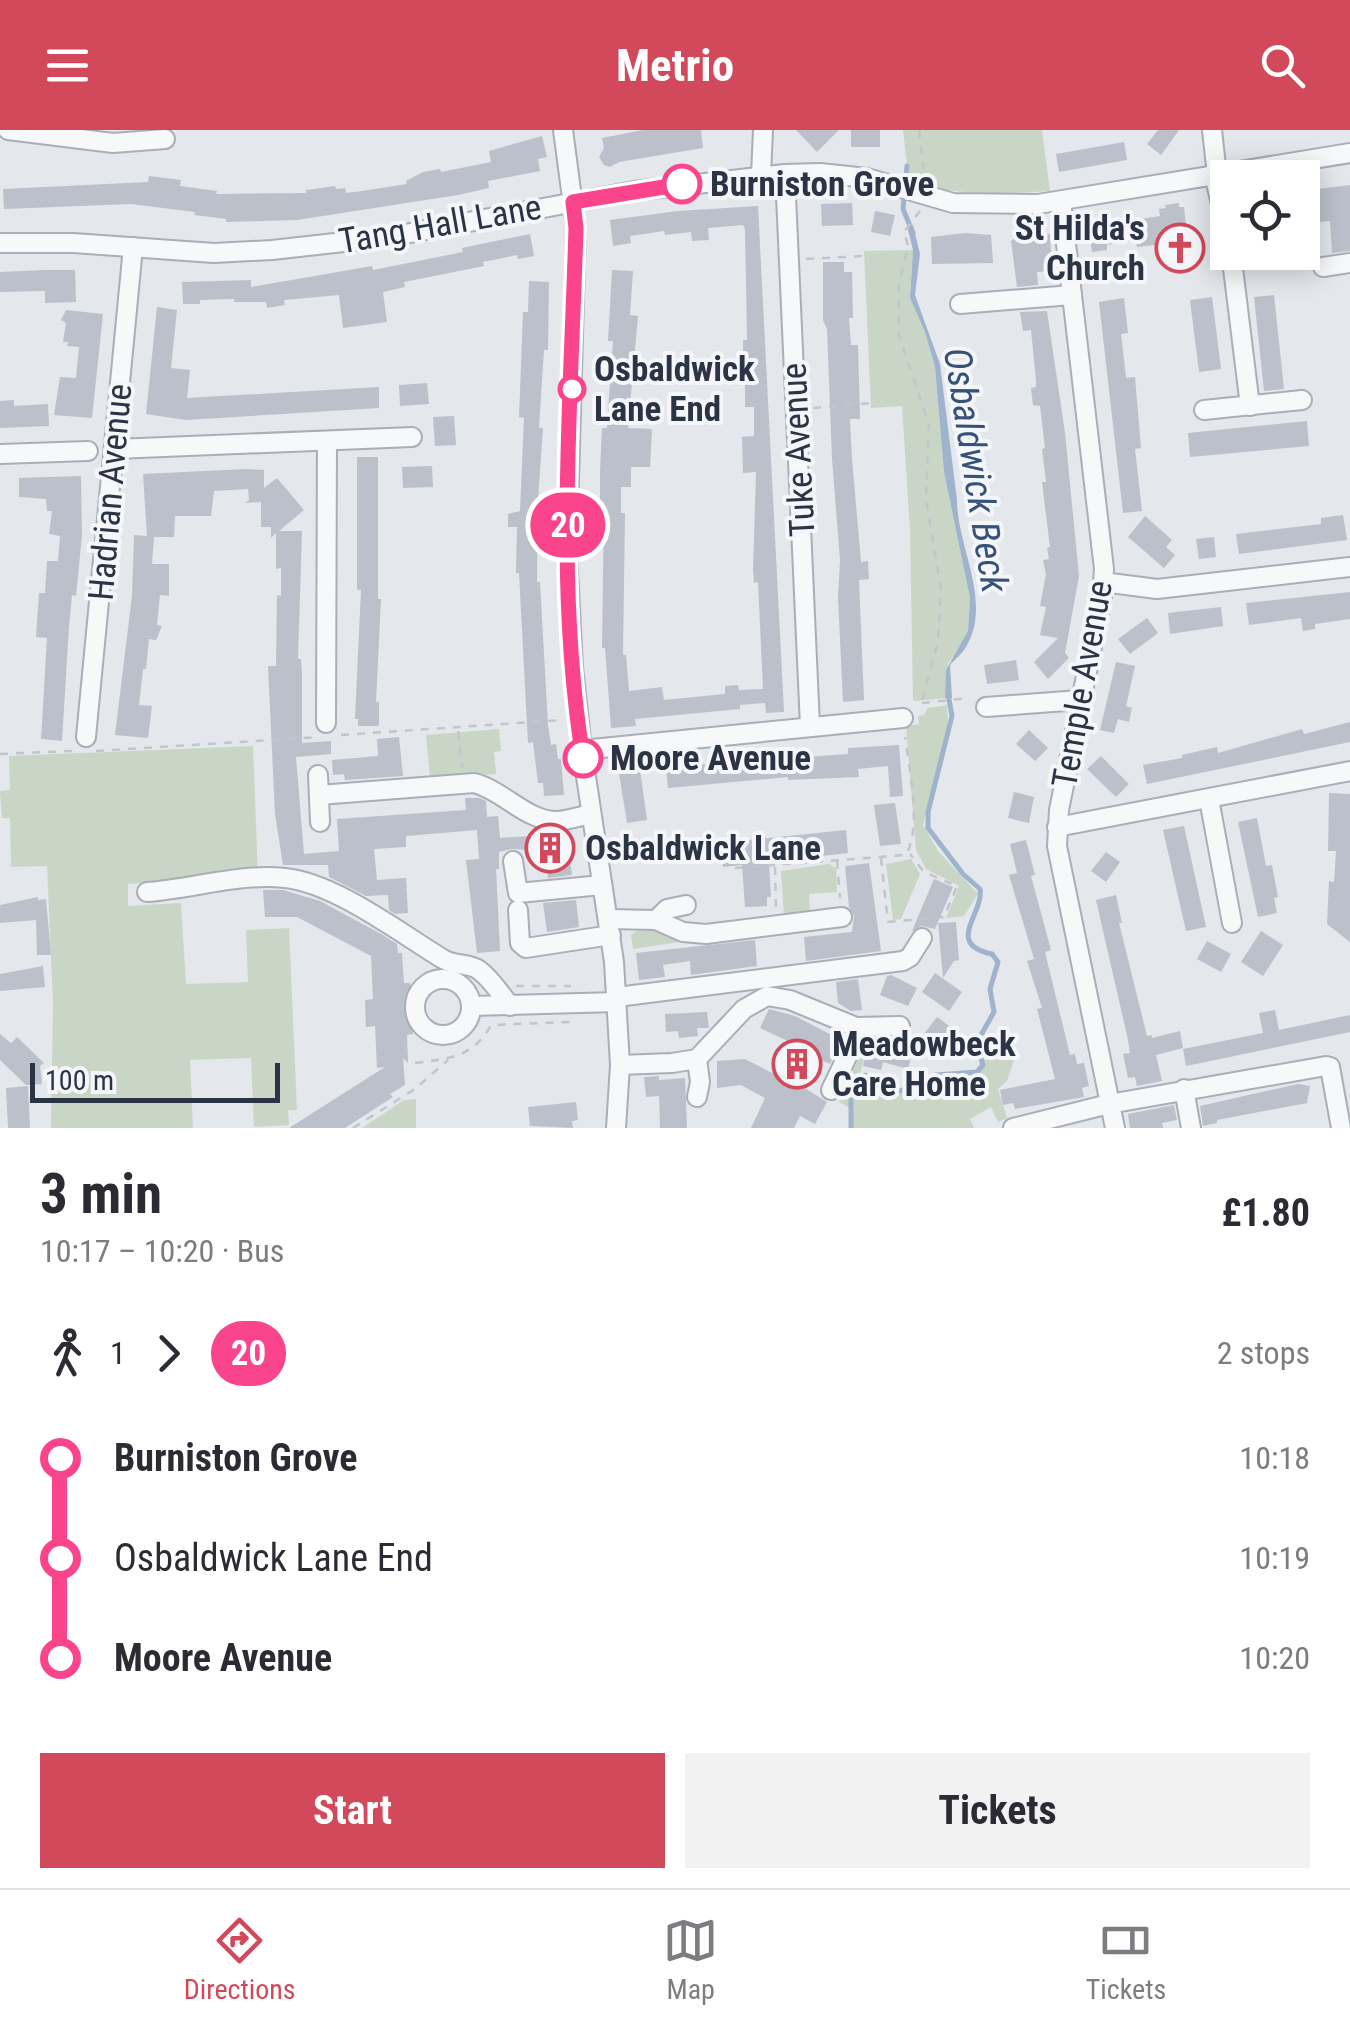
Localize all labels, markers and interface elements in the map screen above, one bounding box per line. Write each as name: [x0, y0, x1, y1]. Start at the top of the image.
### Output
icon: menu: [40, 38, 95, 93]
icon: search: [1255, 38, 1310, 93]
text: Metrio: [616, 39, 734, 92]
map controls: [1210, 160, 1320, 270]
button: locate: [1210, 160, 1320, 270]
place label: Burniston Grove: [710, 164, 934, 205]
marker: Burniston Grove: [663, 165, 701, 203]
street label: Tang Hall Lane: [336, 187, 544, 262]
place label: St Hilda's Church: [1015, 208, 1145, 289]
church icon: St Hilda's Church: [1154, 222, 1206, 274]
water label: Osbaldwick Beck: [935, 344, 1017, 597]
place label: Osbaldwick Lane End: [594, 349, 755, 430]
street label: Tuke Avenue: [773, 362, 824, 538]
marker: Osbaldwick Lane End: [559, 376, 585, 402]
street label: Hadrian Avenue: [81, 382, 140, 602]
line badge: 20: [523, 492, 613, 558]
text: 20: [550, 505, 586, 546]
street label: Temple Avenue: [1044, 577, 1121, 791]
place label: Moore Avenue: [610, 738, 811, 779]
marker: Moore Avenue: [564, 739, 602, 777]
building icon: Osbaldwick Lane: [524, 822, 576, 874]
place label: Osbaldwick Lane: [585, 828, 821, 869]
place label: Meadowbeck Care Home: [832, 1024, 1016, 1105]
building icon: Meadowbeck Care Home: [771, 1038, 823, 1090]
scale bar: [30, 1058, 280, 1103]
text: 100 m: [45, 1064, 114, 1097]
text: 3 min: [40, 1162, 162, 1226]
text: £1.80: [1221, 1191, 1310, 1235]
text: 10:17 – 10:20 · Bus: [40, 1232, 284, 1270]
icon: walk: [40, 1326, 95, 1381]
icon: forward: [141, 1326, 196, 1381]
text: 20: [231, 1333, 266, 1374]
text: 1: [110, 1334, 126, 1372]
text: 2 stops: [1217, 1334, 1310, 1372]
text: Burniston Grove: [114, 1436, 357, 1480]
text: 10:18: [1239, 1439, 1310, 1477]
text: Osbaldwick Lane End: [114, 1536, 433, 1580]
text: 10:19: [1239, 1539, 1310, 1577]
text: Moore Avenue: [114, 1636, 332, 1680]
text: 10:20: [1239, 1639, 1310, 1677]
button: Start: [40, 1753, 665, 1868]
button: Tickets: [685, 1753, 1310, 1868]
tab: Directions: [184, 1913, 296, 2006]
tab: Map: [663, 1913, 718, 2006]
tab: Tickets: [1086, 1913, 1166, 2006]

